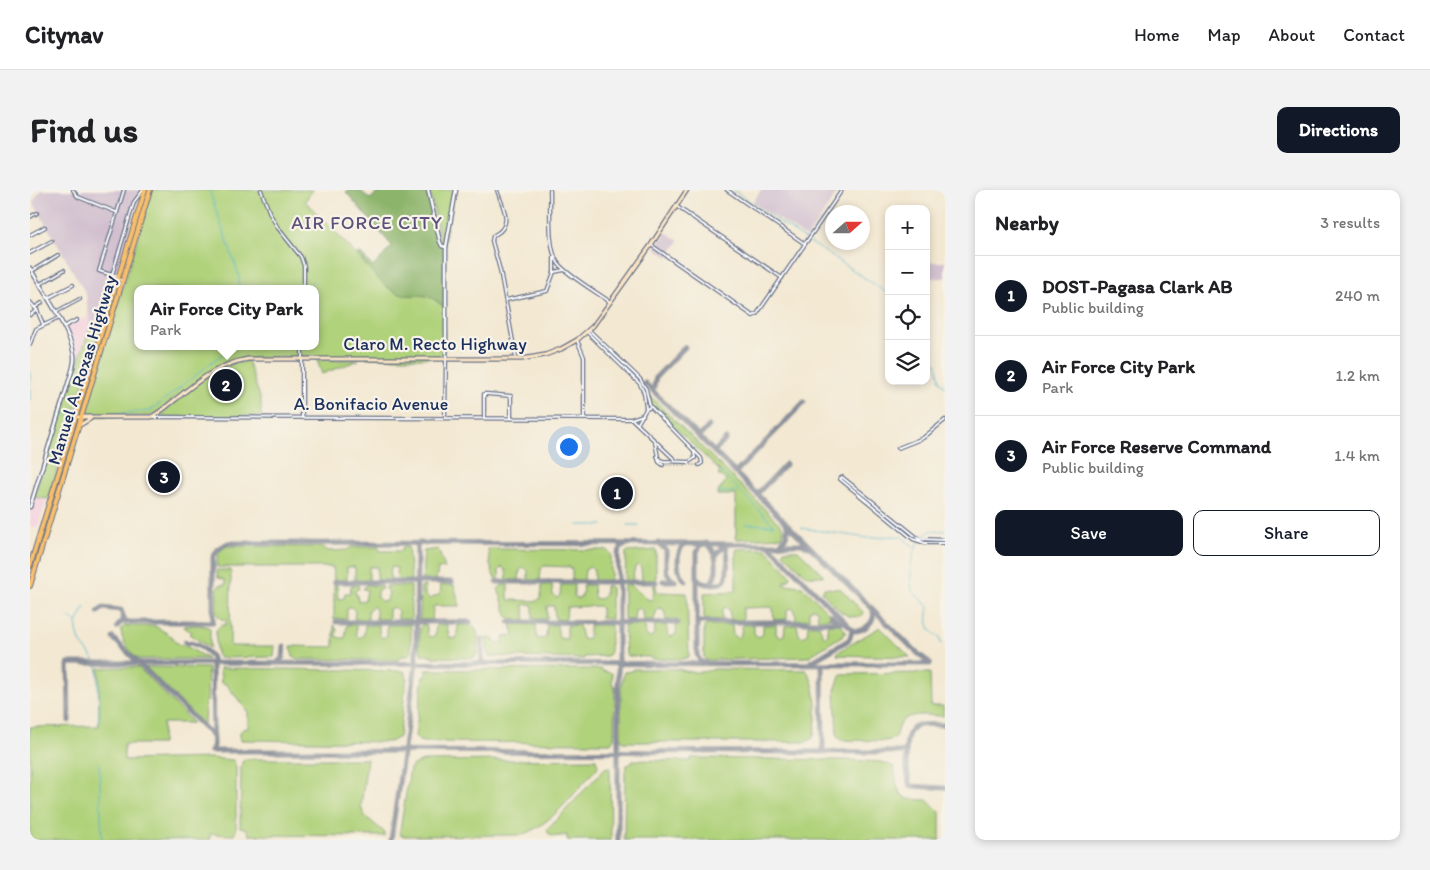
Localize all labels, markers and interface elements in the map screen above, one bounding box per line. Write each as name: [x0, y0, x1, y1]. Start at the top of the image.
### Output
text: Citynav: [25, 20, 103, 49]
text: Home: [1134, 24, 1180, 46]
text: Map: [1208, 24, 1241, 46]
text: About: [1269, 24, 1315, 46]
text: Contact: [1343, 24, 1405, 46]
button: Directions: [1277, 107, 1400, 153]
text: Find us: [30, 109, 138, 151]
north arrow: [825, 205, 870, 250]
map controls: [885, 205, 930, 385]
button: +: [885, 205, 930, 250]
text: Nearby: [995, 210, 1059, 235]
district label: AIR FORCE CITY: [291, 211, 443, 234]
text: 3 results: [1320, 213, 1380, 232]
button: −: [885, 250, 930, 295]
street label: Manuel A. Roxas Highway: [43, 272, 121, 468]
text: DOST-Pagasa Clark AB: [1042, 275, 1233, 298]
popup: [134, 285, 319, 350]
text: 1: [1007, 286, 1015, 305]
text: 240 m: [1335, 286, 1380, 305]
button: locate: [885, 295, 930, 340]
text: Air Force City Park: [150, 297, 303, 320]
text: Public building: [1042, 298, 1144, 317]
text: Park: [150, 320, 181, 339]
street label: Claro M. Recto Highway: [343, 333, 527, 355]
button: layers: [885, 340, 930, 385]
text: Air Force City Park: [1042, 355, 1195, 378]
pin: 2: [210, 366, 242, 404]
text: 2: [1007, 366, 1015, 385]
text: 1.2 km: [1335, 366, 1380, 385]
text: Park: [1042, 378, 1073, 397]
street label: A. Bonifacio Avenue: [294, 393, 448, 415]
your location: [556, 434, 582, 460]
text: Air Force Reserve Command: [1042, 435, 1271, 458]
text: 3: [1007, 446, 1015, 465]
text: 1.4 km: [1334, 446, 1380, 465]
pin: 3: [148, 458, 180, 496]
text: Public building: [1042, 458, 1144, 477]
pin: 1: [601, 474, 633, 512]
button: Save: [995, 510, 1183, 556]
button: Share: [1193, 510, 1380, 556]

